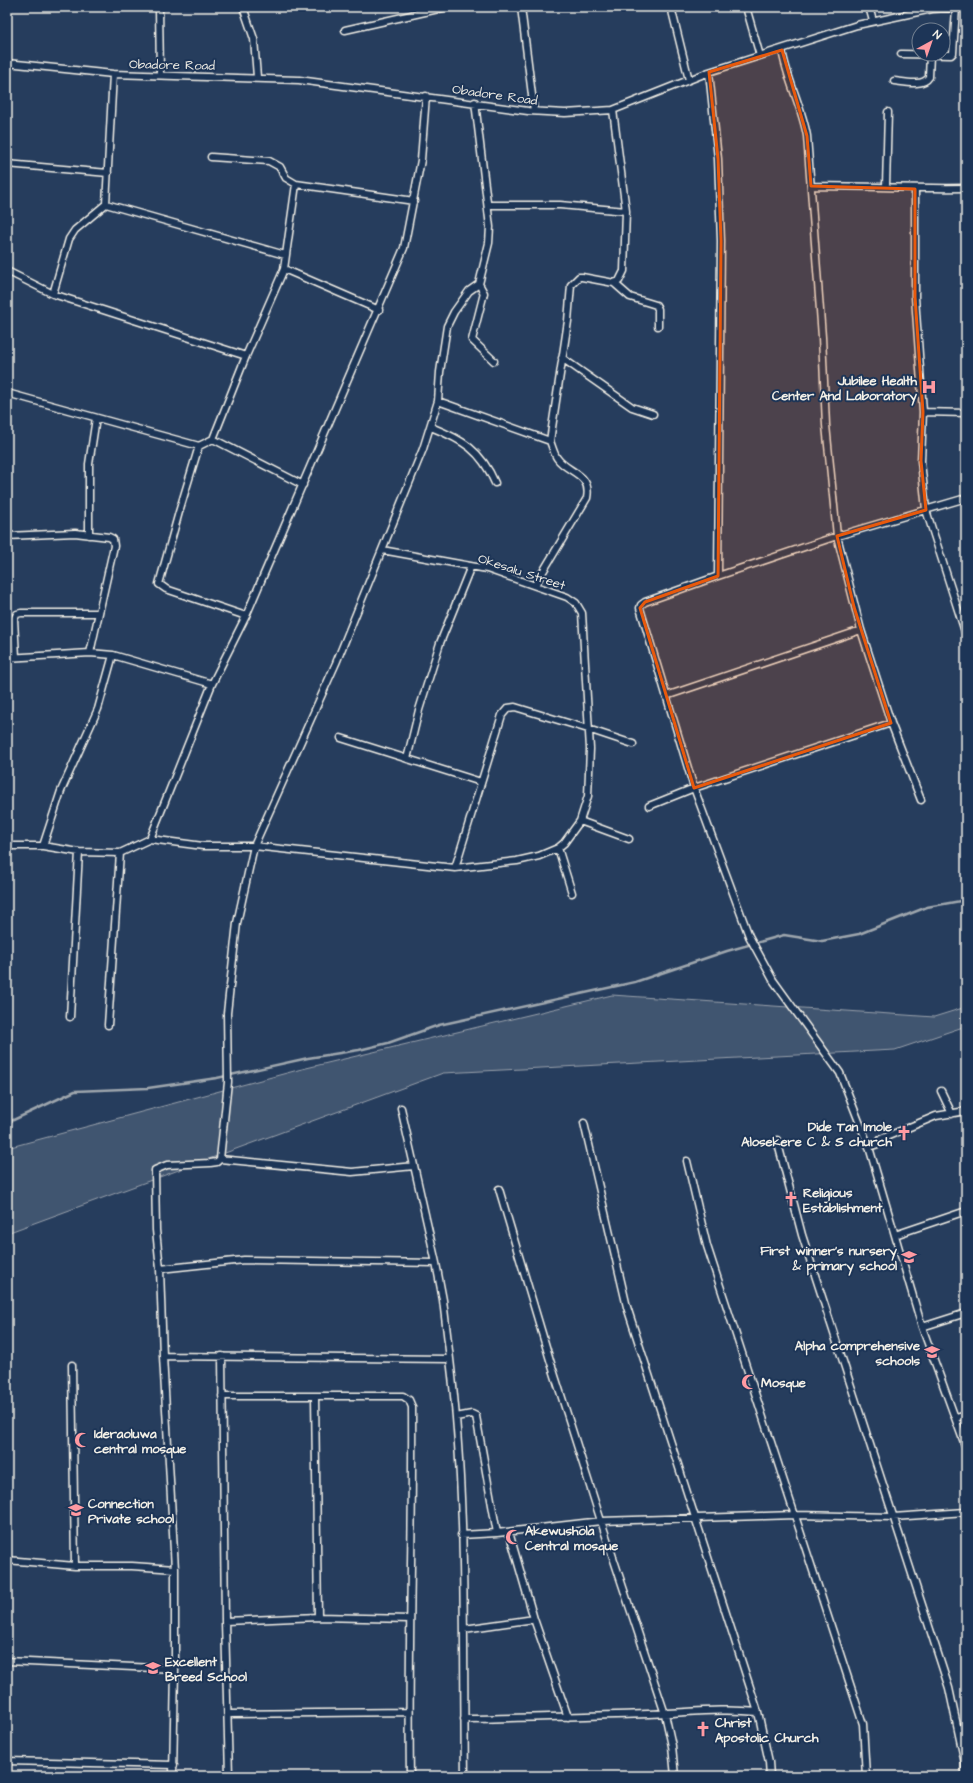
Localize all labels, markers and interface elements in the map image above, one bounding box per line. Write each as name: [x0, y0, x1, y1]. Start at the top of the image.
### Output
north arrow: [911, 22, 951, 62]
text: N: [930, 27, 945, 43]
street label: Obadore Road: [129, 55, 215, 75]
street label: Obadore Road: [451, 80, 539, 110]
place label: Jubilee Health Center And Laboratory: [772, 372, 918, 406]
hospital icon: Jubilee Health Center And Laboratory: [920, 378, 938, 396]
street label: Okesalu Street: [476, 549, 568, 595]
place label: Dide Tan Imole Alosekere C & S church: [741, 1118, 893, 1151]
church icon: Dide Tan Imole Alosekere C & S church: [895, 1124, 913, 1142]
place label: Religious Establishment: [803, 1184, 883, 1217]
church icon: Religious Establishment: [782, 1190, 800, 1208]
place label: First winner's nursery & primary school: [760, 1242, 898, 1276]
school or university icon: First winner's nursery & primary school: [900, 1248, 918, 1266]
place label: Alpha comprehensive schools: [795, 1337, 920, 1370]
school or university icon: Alpha comprehensive schools: [923, 1343, 941, 1361]
mosque icon: Mosque: [740, 1373, 758, 1391]
place label: Mosque: [761, 1374, 806, 1393]
place label: Ideraoluwa central mosque: [94, 1425, 186, 1459]
mosque icon: Ideraoluwa central mosque: [73, 1431, 91, 1449]
place label: Connection Private school: [88, 1495, 174, 1528]
school or university icon: Connection Private school: [67, 1501, 85, 1519]
place label: Akewushola Central mosque: [525, 1522, 618, 1556]
mosque icon: Akewushola Central mosque: [504, 1528, 522, 1546]
place label: Excellent Breed School: [165, 1653, 247, 1686]
school or university icon: Excellent Breed School: [144, 1659, 162, 1677]
place label: Christ Apostolic Church: [715, 1714, 819, 1748]
church icon: Christ Apostolic Church: [694, 1720, 712, 1738]

